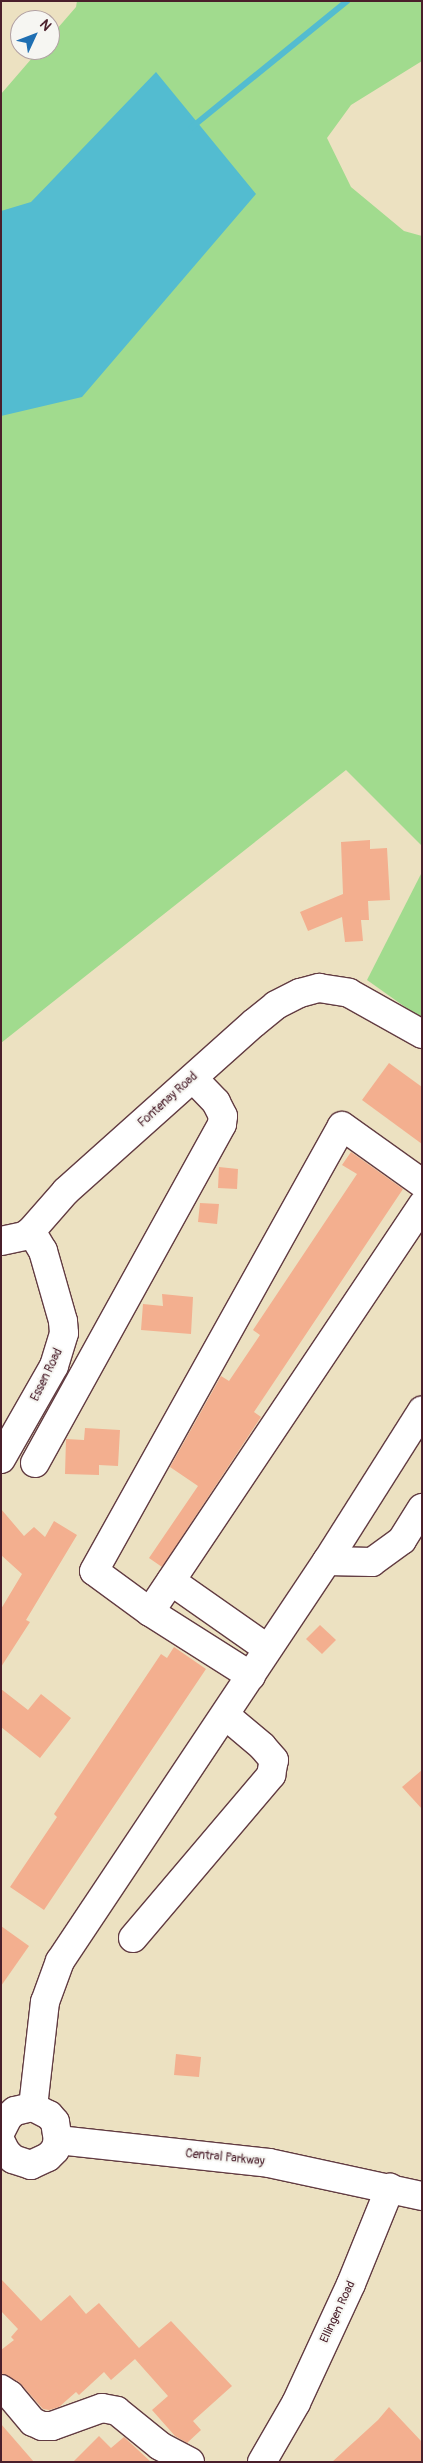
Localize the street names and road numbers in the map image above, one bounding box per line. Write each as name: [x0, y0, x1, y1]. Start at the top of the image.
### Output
street label: Fontenay Road: [135, 1070, 201, 1130]
street label: Essen Road: [28, 1346, 66, 1404]
street label: Central Parkway: [185, 2147, 265, 2169]
street label: Ellingen Road: [317, 2279, 359, 2345]

